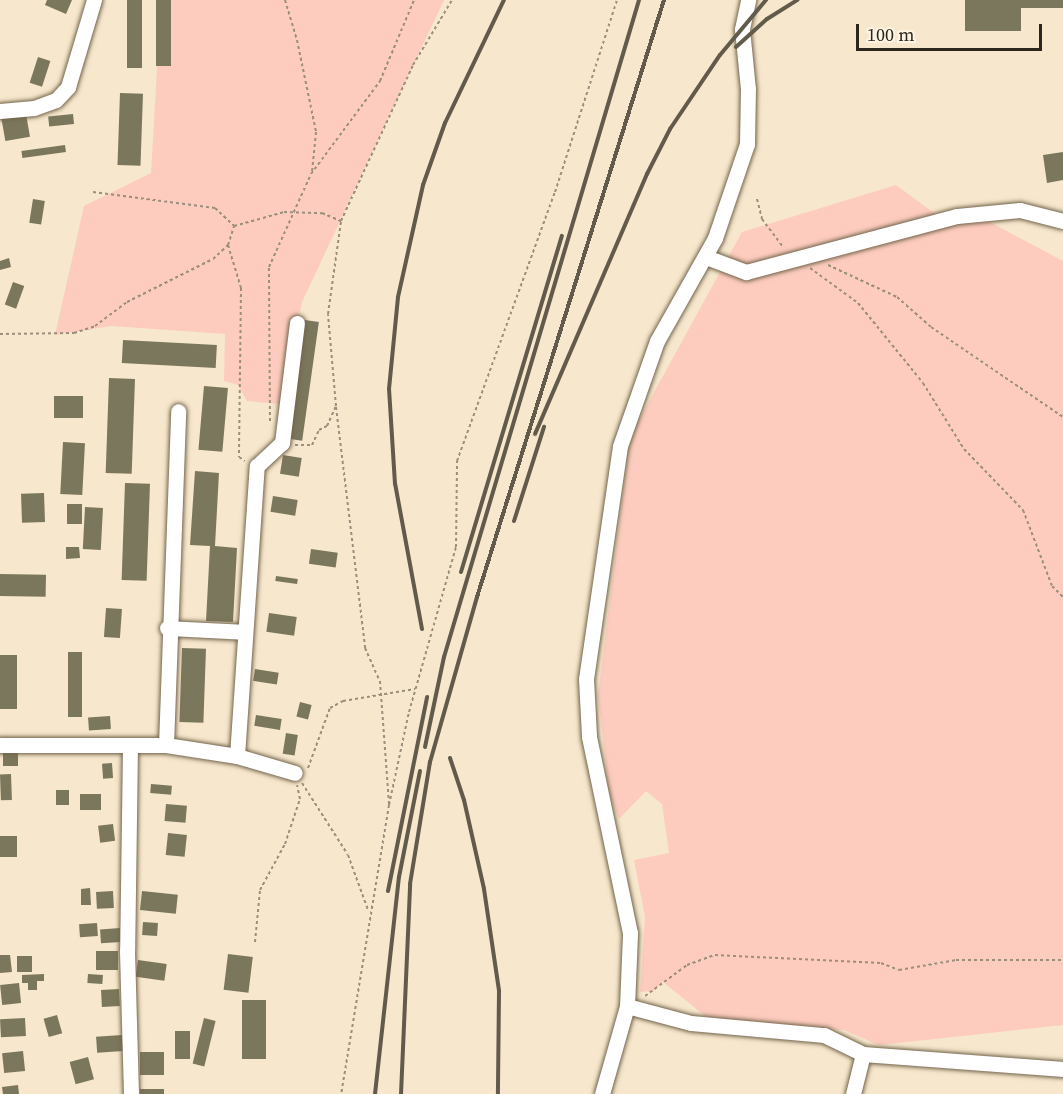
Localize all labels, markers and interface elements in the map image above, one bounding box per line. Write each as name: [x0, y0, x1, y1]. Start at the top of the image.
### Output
scale bar: [859, 12, 1045, 50]
text: 100 m: [867, 22, 914, 47]

